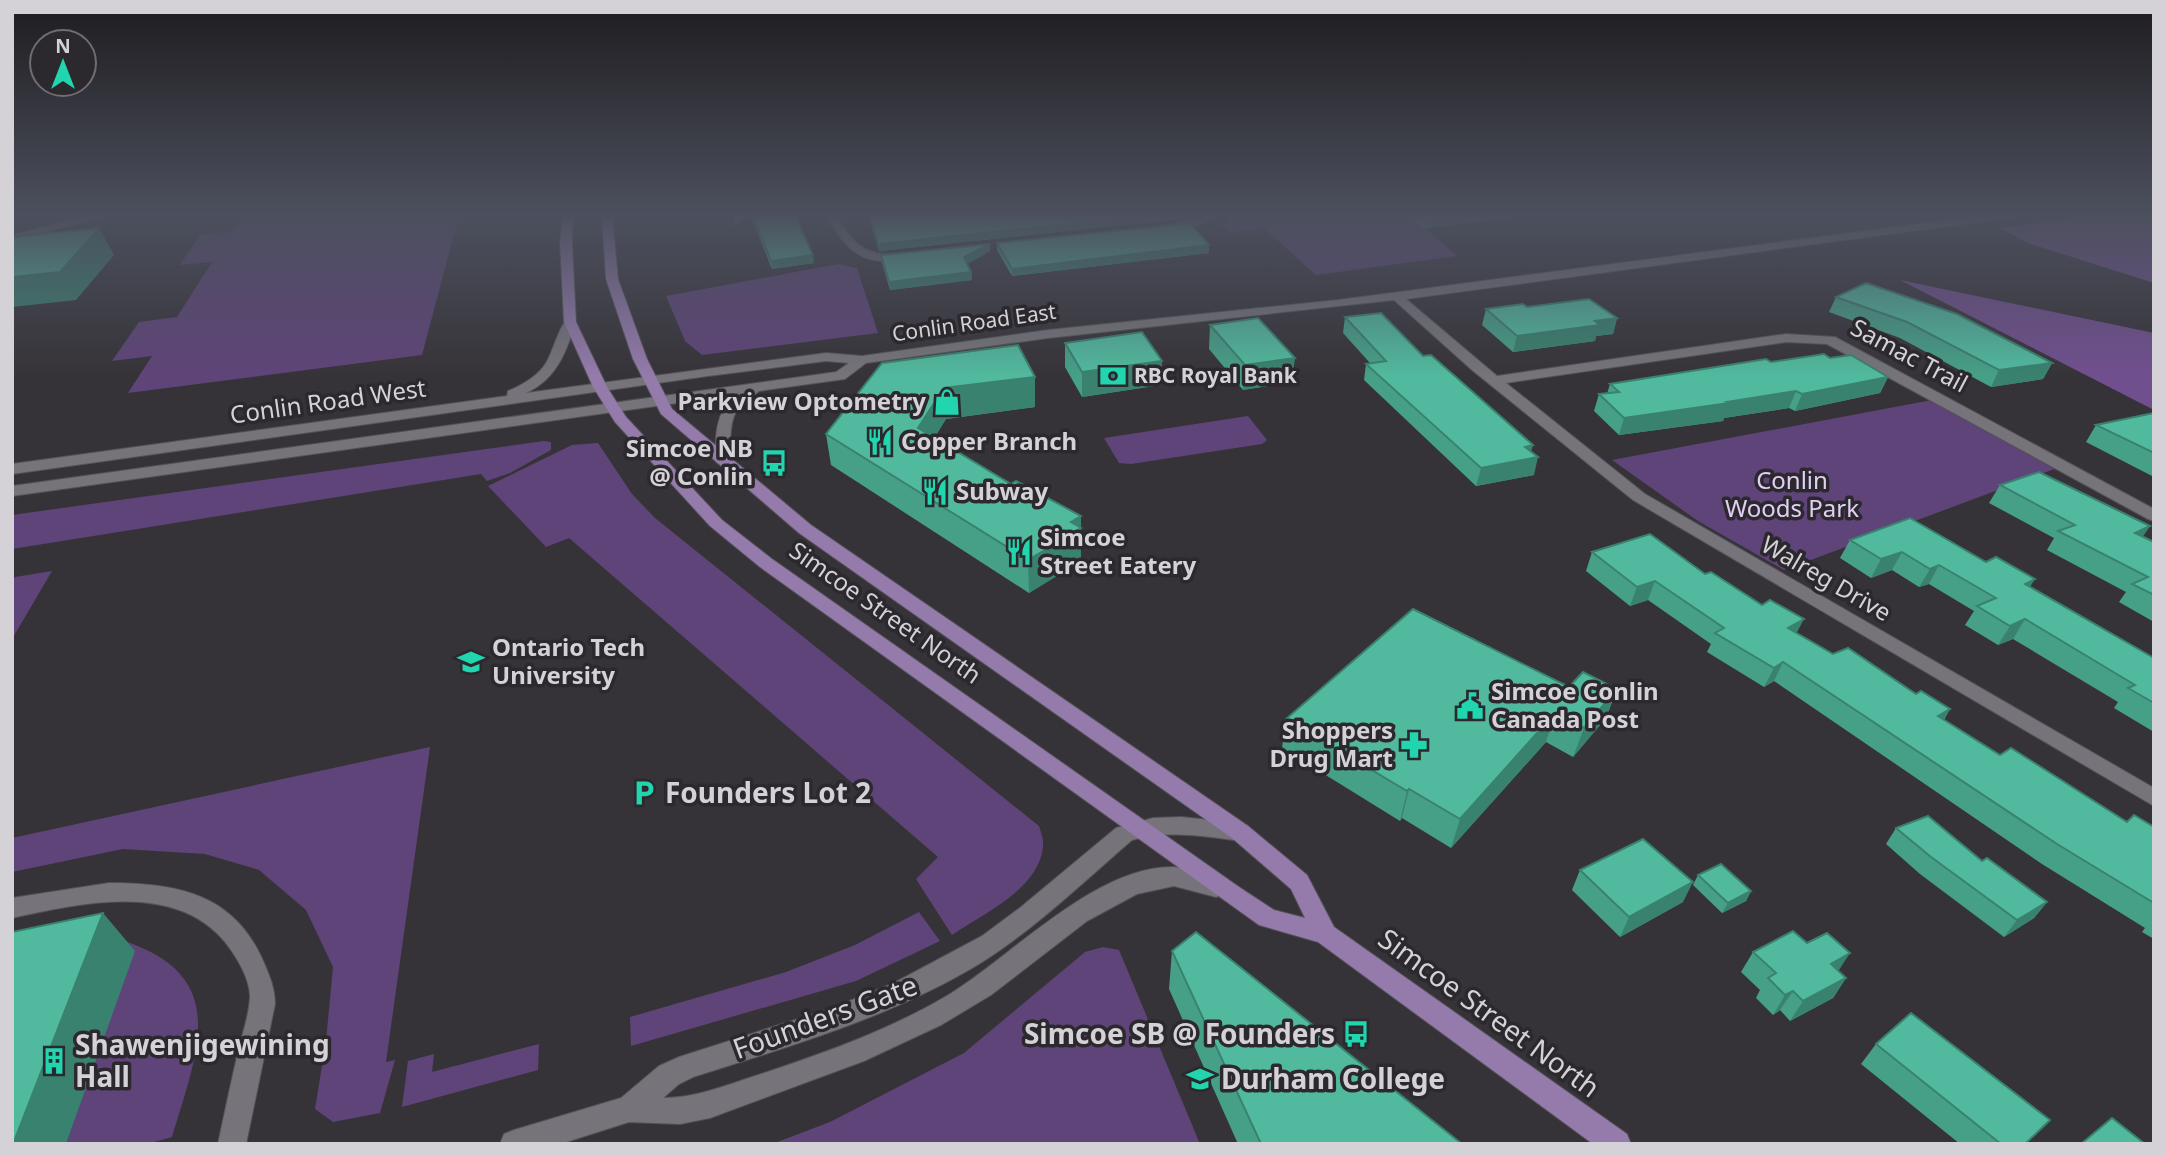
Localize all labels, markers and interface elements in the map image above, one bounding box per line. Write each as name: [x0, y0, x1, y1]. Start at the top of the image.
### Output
north arrow: [28, 28, 98, 98]
text: N: [55, 33, 71, 59]
street label: Conlin Road East: [890, 297, 1058, 347]
street label: Samac Trail: [1846, 310, 1974, 399]
bank icon: RBC Royal Bank: [1098, 361, 1128, 391]
place label: RBC Royal Bank: [1134, 361, 1298, 389]
street label: Conlin Road West: [228, 370, 428, 431]
place label: Parkview Optometry: [677, 384, 926, 417]
shop icon: Parkview Optometry: [932, 387, 962, 417]
place label: Copper Branch: [901, 424, 1077, 457]
restaurant icon: Copper Branch: [865, 427, 895, 457]
place label: Simcoe NB @ Conlin: [626, 431, 753, 492]
bus stop icon: Simcoe NB @ Conlin: [759, 448, 789, 478]
park label: Conlin Woods Park: [1725, 463, 1859, 524]
place label: Subway: [956, 474, 1048, 507]
restaurant icon: Subway: [920, 477, 950, 507]
place label: Simcoe Street Eatery: [1040, 520, 1196, 581]
street label: Walreg Drive: [1756, 527, 1898, 628]
street label: Simcoe Street North: [783, 533, 988, 690]
restaurant icon: Simcoe Street Eatery: [1004, 537, 1034, 567]
place label: Ontario Tech University: [492, 630, 645, 691]
school or university icon: Ontario Tech University: [456, 647, 486, 677]
place label: Simcoe Conlin Canada Post: [1491, 674, 1659, 735]
public building icon: Simcoe Conlin Canada Post: [1455, 691, 1485, 721]
place label: Shoppers Drug Mart: [1270, 713, 1393, 774]
pharmacy icon: Shoppers Drug Mart: [1399, 730, 1429, 760]
place label: Founders Lot 2: [665, 773, 871, 811]
parking icon: Founders Lot 2: [629, 778, 659, 808]
street label: Simcoe Street North: [1371, 919, 1608, 1105]
street label: Founders Gate: [727, 965, 922, 1067]
place label: Simcoe SB @ Founders: [1024, 1014, 1335, 1052]
bus stop icon: Simcoe SB @ Founders: [1341, 1019, 1371, 1049]
place label: Shawenjigewining Hall: [75, 1025, 330, 1095]
building icon: Shawenjigewining Hall: [39, 1046, 69, 1076]
place label: Durham College: [1221, 1059, 1445, 1097]
school or university icon: Durham College: [1185, 1064, 1215, 1094]

